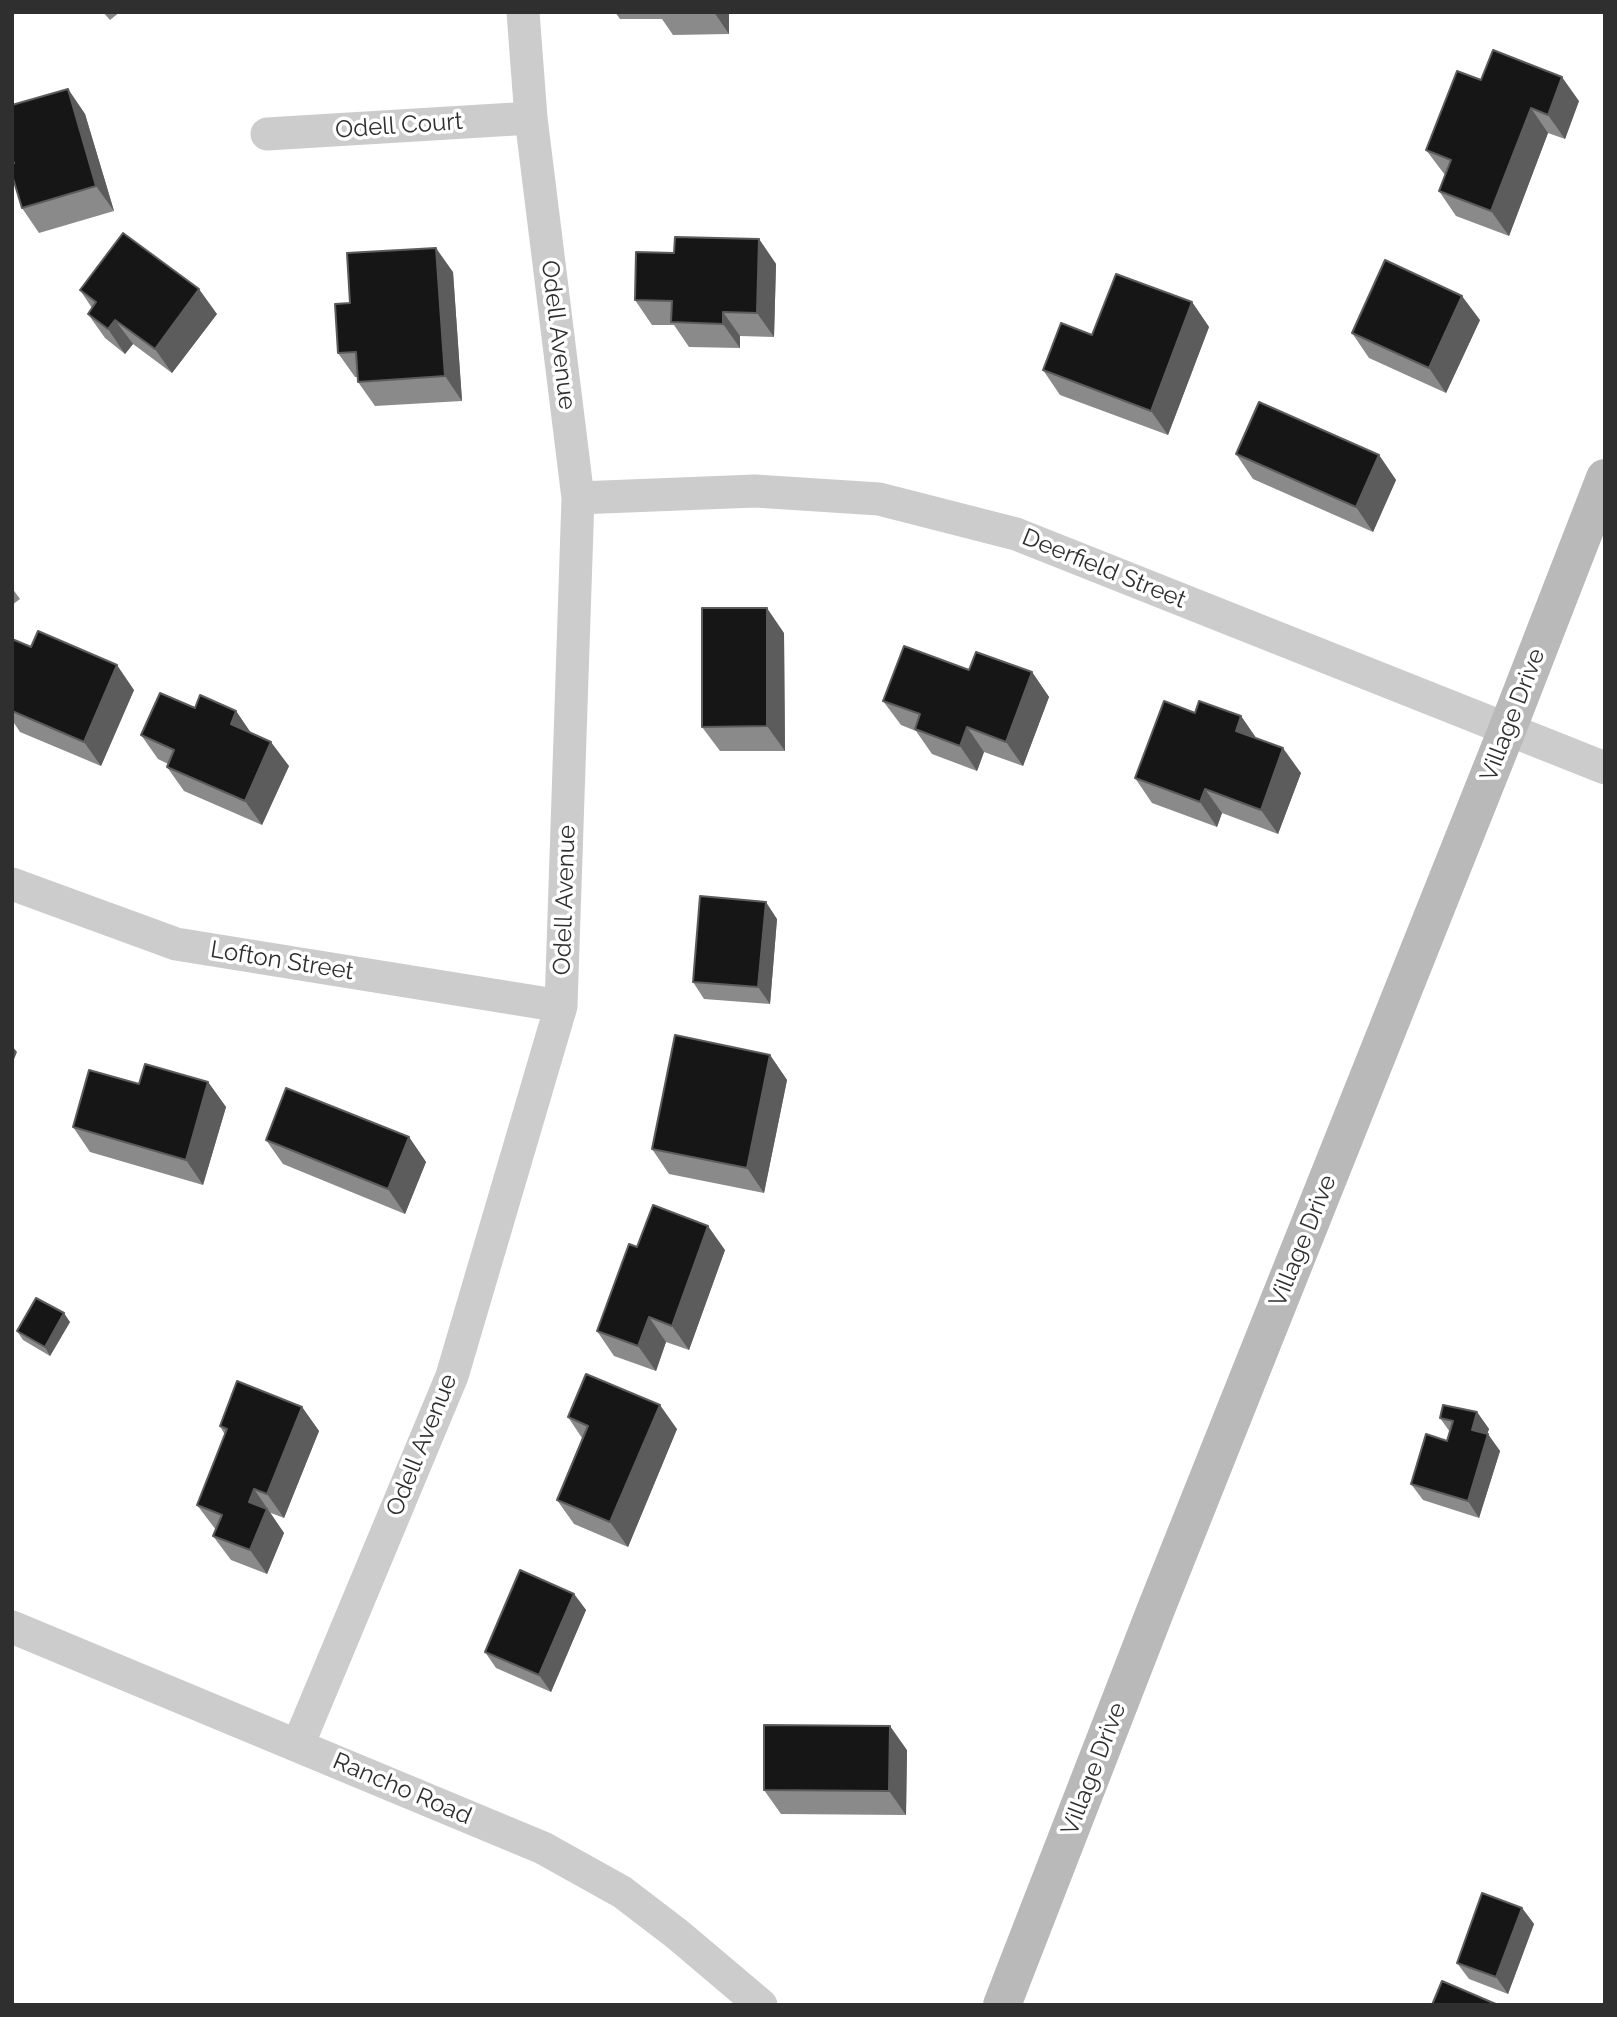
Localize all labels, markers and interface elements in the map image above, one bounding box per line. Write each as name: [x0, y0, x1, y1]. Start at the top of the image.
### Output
street label: Odell Court: [334, 107, 464, 145]
street label: Odell Avenue: [535, 259, 581, 411]
street label: Deerfield Street: [1018, 523, 1190, 615]
street label: Village Drive: [1474, 645, 1552, 785]
street label: Odell Avenue: [548, 824, 582, 976]
street label: Lofton Street: [208, 935, 356, 987]
street label: Village Drive: [1263, 1171, 1343, 1311]
street label: Odell Avenue: [380, 1370, 464, 1520]
street label: Village Drive: [1055, 1699, 1133, 1839]
street label: Rancho Road: [328, 1747, 476, 1831]

